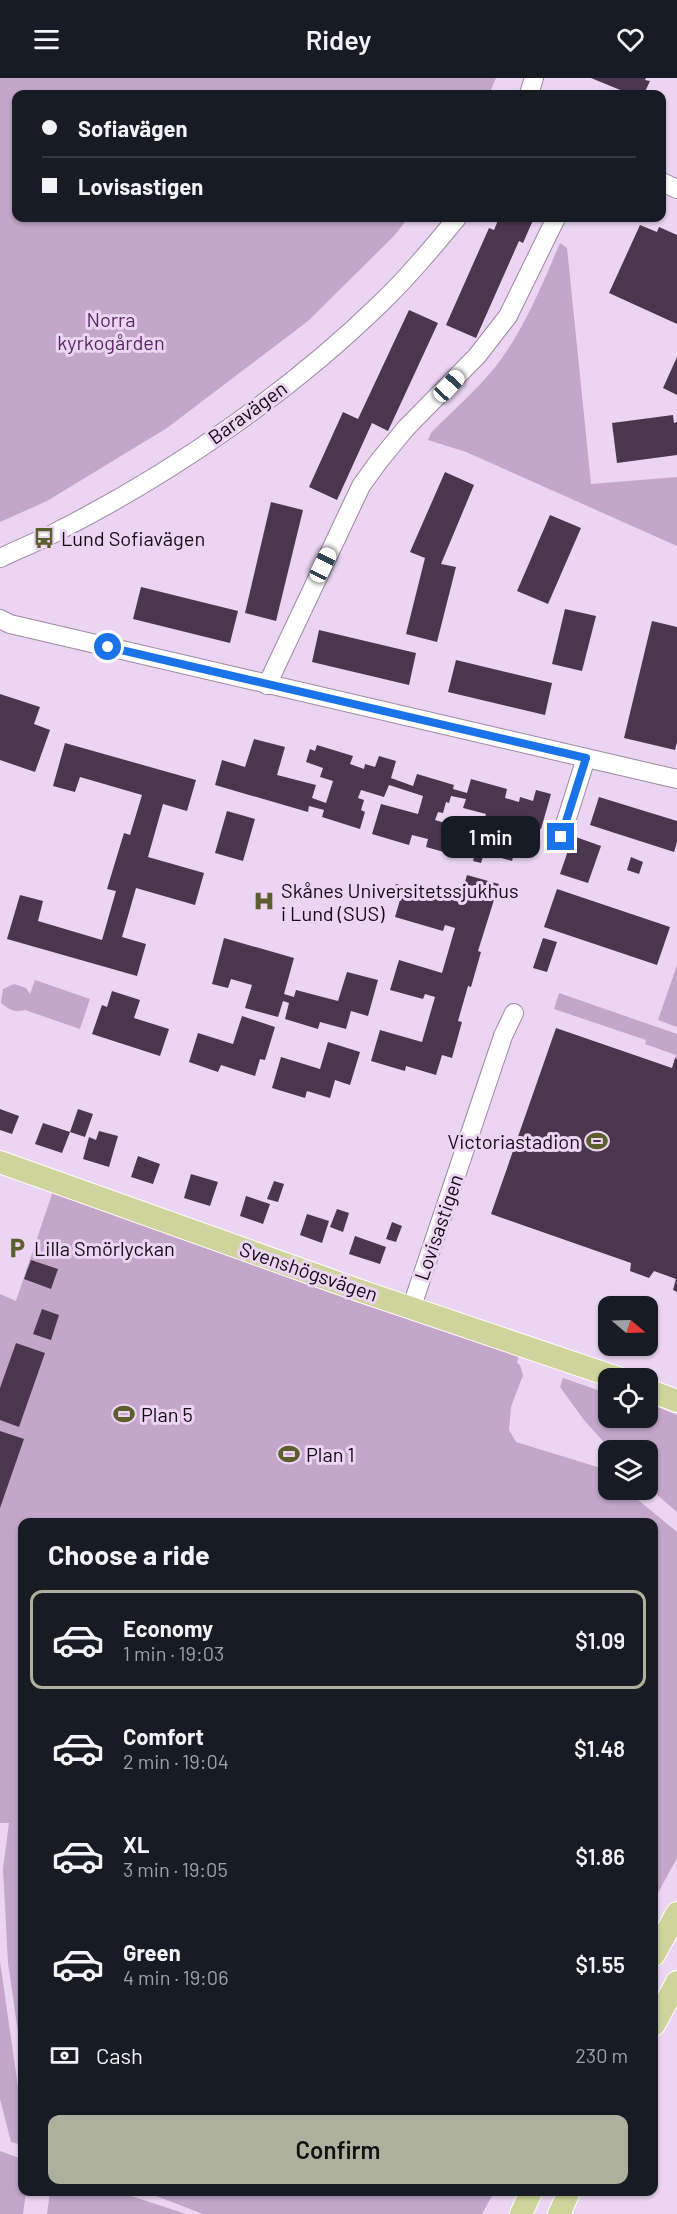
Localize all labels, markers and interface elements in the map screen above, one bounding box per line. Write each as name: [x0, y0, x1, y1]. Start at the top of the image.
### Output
icon: menu: [30, 23, 63, 56]
text: Ridey: [306, 23, 371, 55]
icon: heart: [614, 23, 647, 56]
text: Sofiavägen: [78, 115, 188, 141]
text: Lovisastigen: [78, 173, 203, 199]
park label: Norra kyrkogården: [57, 307, 165, 354]
car: [430, 367, 468, 405]
street label: Baravägen: [203, 375, 291, 449]
bus stop icon: Lund Sofiavägen: [32, 526, 56, 550]
place label: Lund Sofiavägen: [61, 526, 205, 550]
car: [307, 545, 339, 585]
route start: [94, 633, 121, 660]
callout: 1 min: [441, 816, 540, 858]
route end: [547, 823, 574, 850]
text: 1 min: [469, 825, 512, 849]
place label: Skånes Universitetssjukhus i Lund (SUS): [281, 878, 519, 925]
hospital icon: Skånes Universitetssjukhus i Lund (SUS): [252, 889, 276, 913]
place label: Victoriastadion: [447, 1129, 580, 1153]
sports icon: Victoriastadion: [585, 1129, 609, 1153]
street label: Lovisastigen: [409, 1171, 467, 1283]
parking icon: Lilla Smörlyckan: [5, 1236, 29, 1260]
place label: Lilla Smörlyckan: [34, 1236, 175, 1260]
street label: Svenshögsvägen: [237, 1236, 381, 1306]
north arrow: [598, 1296, 658, 1356]
map controls: [598, 1296, 658, 1500]
button: locate: [598, 1368, 658, 1428]
sports icon: Plan 5: [112, 1402, 136, 1426]
place label: Plan 5: [141, 1402, 193, 1426]
button: layers: [598, 1440, 658, 1500]
sports icon: Plan 1: [277, 1442, 301, 1466]
place label: Plan 1: [306, 1442, 354, 1466]
text: Choose a ride: [48, 1538, 210, 1570]
icon: car: [51, 1613, 105, 1667]
text: Economy: [123, 1615, 213, 1641]
text: $1.09: [575, 1627, 625, 1653]
text: 1 min · 19:03: [123, 1641, 224, 1665]
icon: car: [51, 1721, 105, 1775]
text: Comfort: [123, 1723, 204, 1749]
text: $1.48: [574, 1735, 625, 1761]
text: 2 min · 19:04: [123, 1749, 229, 1773]
icon: car: [51, 1829, 105, 1883]
text: XL: [123, 1831, 149, 1857]
text: $1.86: [575, 1843, 625, 1869]
text: 3 min · 19:05: [123, 1857, 228, 1881]
icon: car: [51, 1937, 105, 1991]
text: Green: [123, 1939, 181, 1965]
text: $1.55: [575, 1951, 625, 1977]
text: 4 min · 19:06: [123, 1965, 228, 1989]
icon: cash: [48, 2039, 81, 2072]
text: Cash: [96, 2042, 143, 2068]
text: 230 m: [575, 2043, 628, 2067]
button: Confirm: [48, 2115, 628, 2184]

